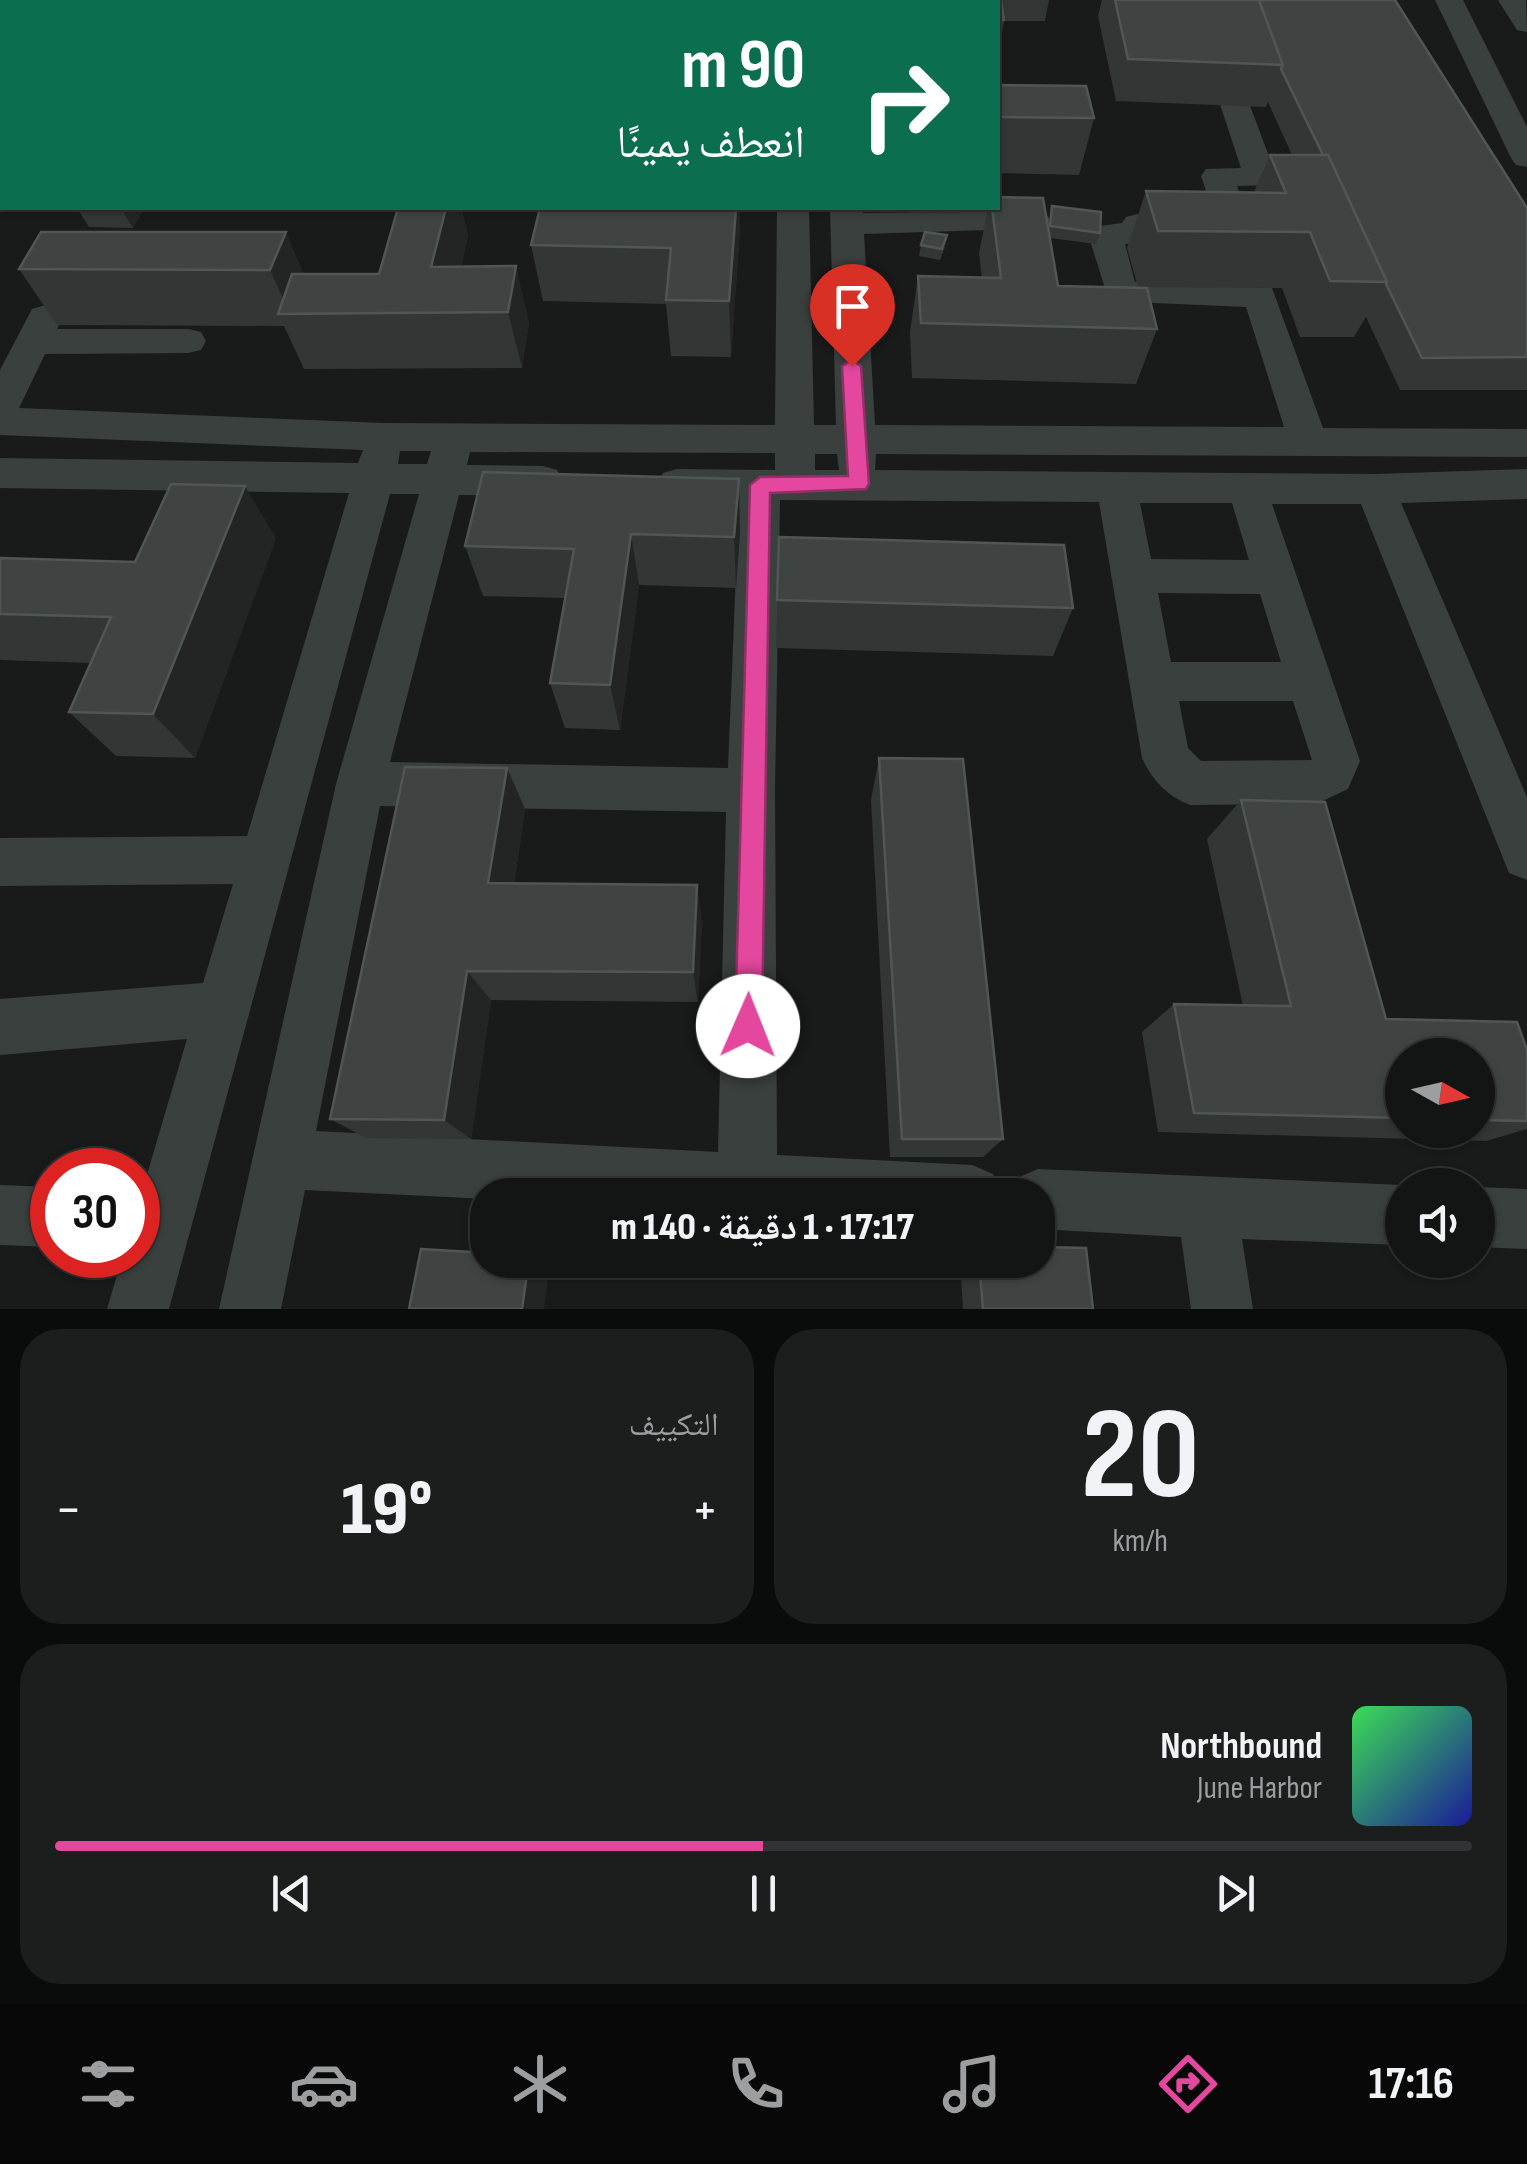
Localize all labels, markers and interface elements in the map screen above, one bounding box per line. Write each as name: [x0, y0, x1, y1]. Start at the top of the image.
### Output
text: 90 m: [681, 24, 805, 108]
icon: right: [840, 40, 970, 170]
text: انعطف يمينًا: [616, 116, 805, 171]
pin: [810, 264, 895, 367]
icon: arrive: [825, 279, 880, 334]
position arrow: [696, 974, 800, 1078]
north arrow: [1385, 1038, 1495, 1148]
map controls: [1385, 1038, 1495, 1278]
speed limit sign: 30: [30, 1148, 160, 1278]
button: sound: [1385, 1168, 1495, 1278]
text: 17:17 · 1 دقيقة · 140 m: [611, 1205, 914, 1250]
text: 20: [1081, 1379, 1200, 1535]
text: التكييف: [629, 1406, 719, 1445]
text: 19°: [341, 1465, 432, 1556]
text: −: [55, 1477, 82, 1544]
text: +: [692, 1477, 718, 1544]
text: km/h: [1113, 1522, 1168, 1561]
text: Northbound: [1160, 1724, 1322, 1769]
text: June Harbor: [1197, 1769, 1322, 1808]
icon: previous: [264, 1866, 319, 1921]
icon: pause: [736, 1866, 791, 1921]
icon: next: [1208, 1866, 1263, 1921]
icon: filters: [73, 2049, 143, 2119]
icon: car: [289, 2049, 359, 2119]
icon: climate: [505, 2049, 575, 2119]
icon: phone: [721, 2049, 791, 2119]
icon: music: [937, 2049, 1007, 2119]
icon: directions: [1153, 2049, 1223, 2119]
text: 17:16: [1368, 2057, 1454, 2112]

